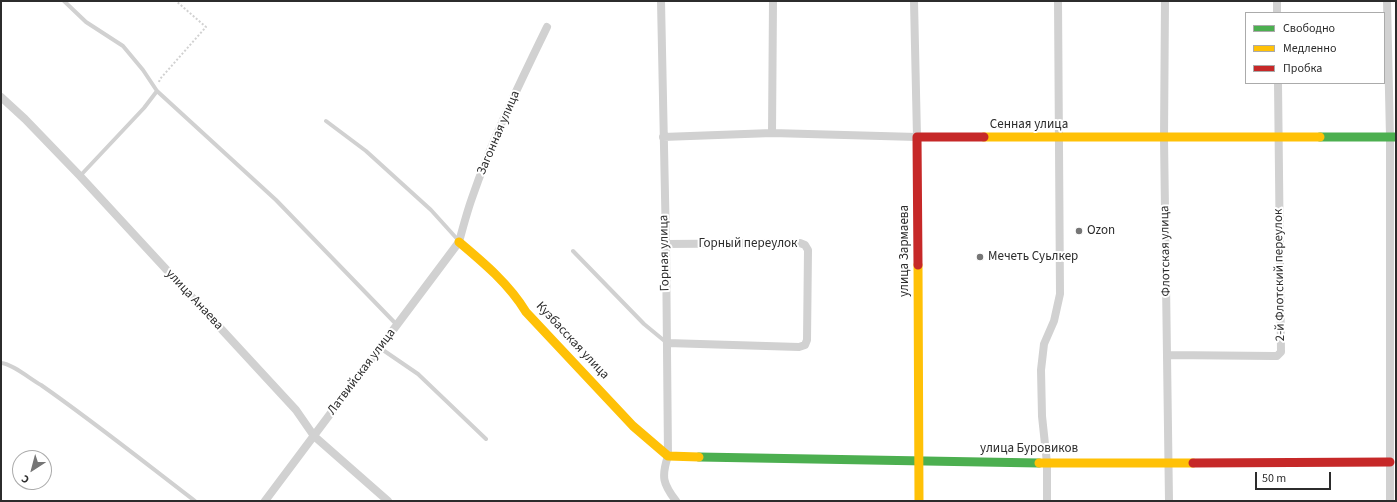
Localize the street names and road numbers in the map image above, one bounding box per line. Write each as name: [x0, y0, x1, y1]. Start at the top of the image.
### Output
street label: Загонная улица: [474, 88, 524, 178]
street label: Сенная улица: [990, 117, 1068, 133]
street label: улица Зармаева: [897, 205, 913, 297]
street label: Флотская улица: [1157, 205, 1175, 297]
street label: 2-й Флотский переулок: [1271, 209, 1289, 341]
street label: Горная улица: [657, 215, 673, 291]
street label: Горный переулок: [698, 236, 798, 252]
street label: улица Анаева: [162, 266, 226, 334]
street label: Кузбасская улица: [532, 299, 612, 383]
street label: Латвийская улица: [324, 326, 400, 418]
street label: улица Буровиков: [980, 441, 1078, 457]

